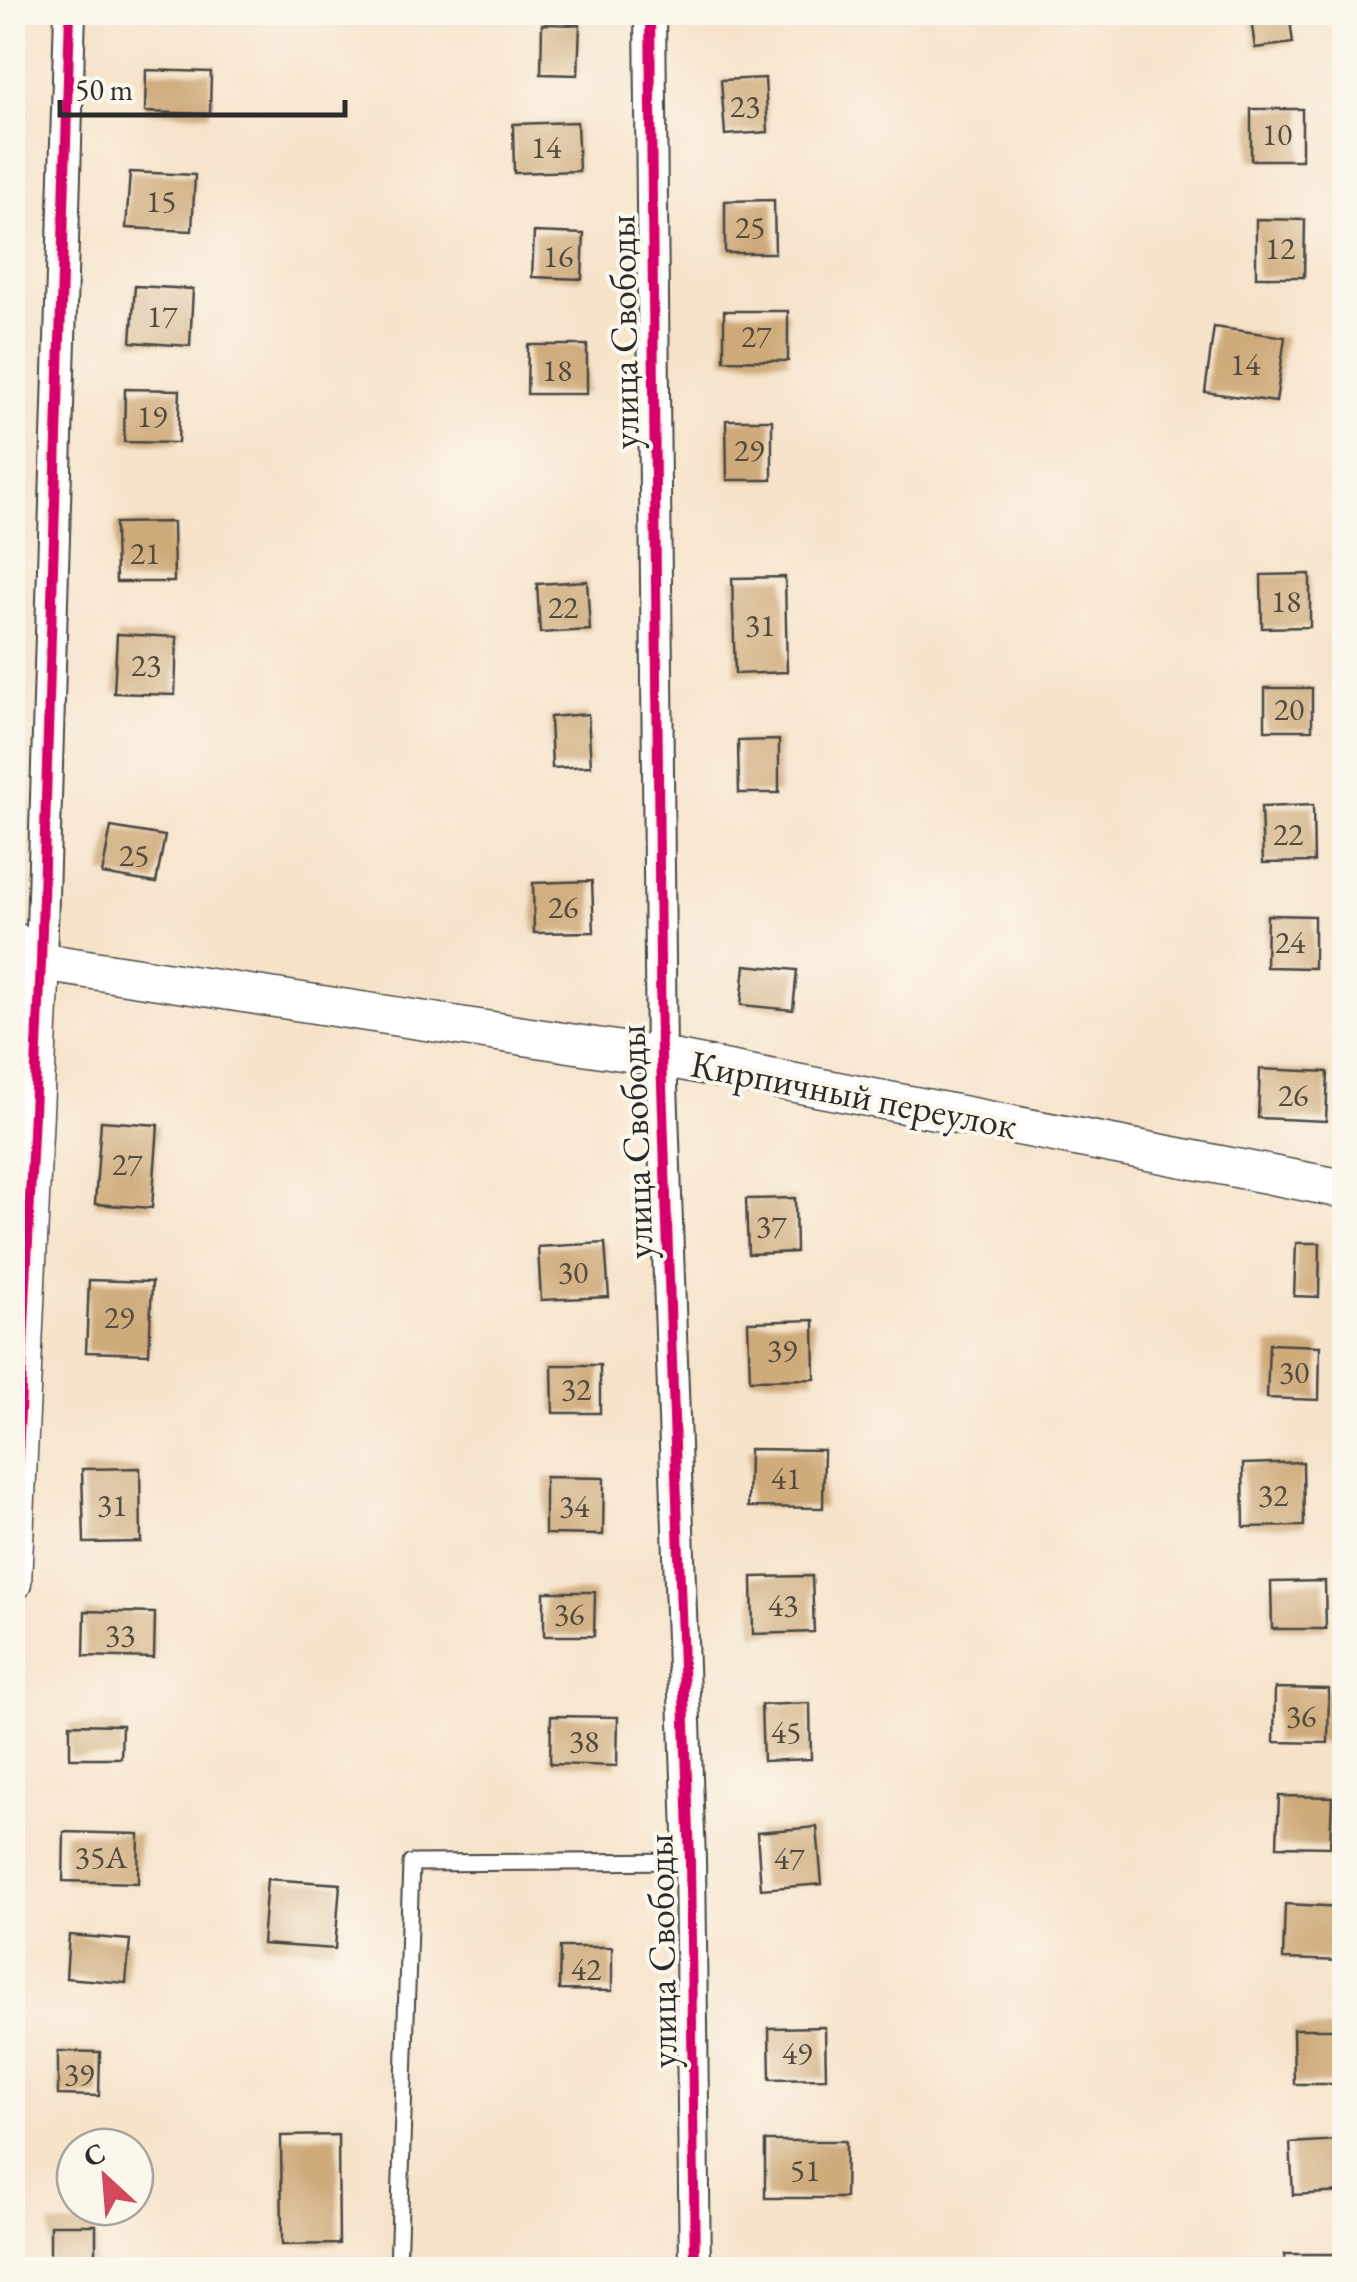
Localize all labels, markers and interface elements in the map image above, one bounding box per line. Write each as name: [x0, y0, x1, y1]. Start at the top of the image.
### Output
scale bar: [60, 55, 345, 117]
text: 50 m: [75, 70, 133, 109]
house number: 23: [730, 85, 760, 127]
house number: 10: [1262, 113, 1292, 155]
house number: 14: [531, 126, 562, 168]
house number: 15: [146, 180, 176, 222]
house number: 25: [735, 206, 765, 248]
street label: улица Свободы: [596, 214, 650, 450]
house number: 12: [1265, 227, 1296, 269]
house number: 16: [543, 235, 573, 277]
house number: 17: [147, 295, 178, 337]
house number: 27: [741, 315, 772, 357]
house number: 14: [1230, 343, 1261, 385]
house number: 18: [542, 349, 572, 391]
house number: 19: [137, 395, 167, 437]
house number: 29: [734, 429, 764, 471]
house number: 21: [130, 532, 160, 574]
house number: 18: [1271, 580, 1301, 622]
house number: 22: [548, 586, 579, 628]
house number: 31: [745, 604, 775, 646]
house number: 23: [131, 644, 161, 686]
house number: 20: [1274, 688, 1304, 730]
house number: 22: [1273, 813, 1304, 855]
house number: 25: [119, 834, 149, 876]
house number: 26: [548, 886, 578, 928]
house number: 24: [1275, 921, 1306, 963]
street label: улица Свободы: [606, 1024, 664, 1260]
street label: Кирпичный переулок: [687, 1038, 1021, 1150]
house number: 26: [1278, 1074, 1308, 1116]
house number: 27: [112, 1143, 143, 1185]
house number: 37: [756, 1205, 787, 1247]
house number: 30: [558, 1251, 588, 1293]
house number: 29: [104, 1296, 134, 1338]
house number: 39: [767, 1329, 797, 1371]
house number: 30: [1279, 1351, 1309, 1393]
house number: 32: [561, 1368, 592, 1410]
house number: 41: [771, 1457, 801, 1499]
house number: 32: [1258, 1474, 1289, 1516]
house number: 31: [97, 1484, 127, 1526]
house number: 34: [559, 1485, 590, 1527]
house number: 43: [768, 1584, 798, 1626]
house number: 36: [554, 1593, 584, 1635]
house number: 33: [105, 1614, 135, 1656]
house number: 36: [1286, 1695, 1316, 1737]
house number: 45: [771, 1711, 801, 1753]
house number: 38: [569, 1720, 599, 1762]
street label: улица Свободы: [634, 1833, 688, 2069]
house number: 35А: [75, 1836, 128, 1878]
house number: 47: [774, 1837, 805, 1879]
house number: 42: [571, 1948, 602, 1990]
house number: 49: [782, 2032, 812, 2074]
house number: 39: [64, 2053, 94, 2095]
north arrow: [55, 2127, 155, 2227]
text: С: [77, 2134, 111, 2175]
house number: 51: [790, 2149, 820, 2191]

